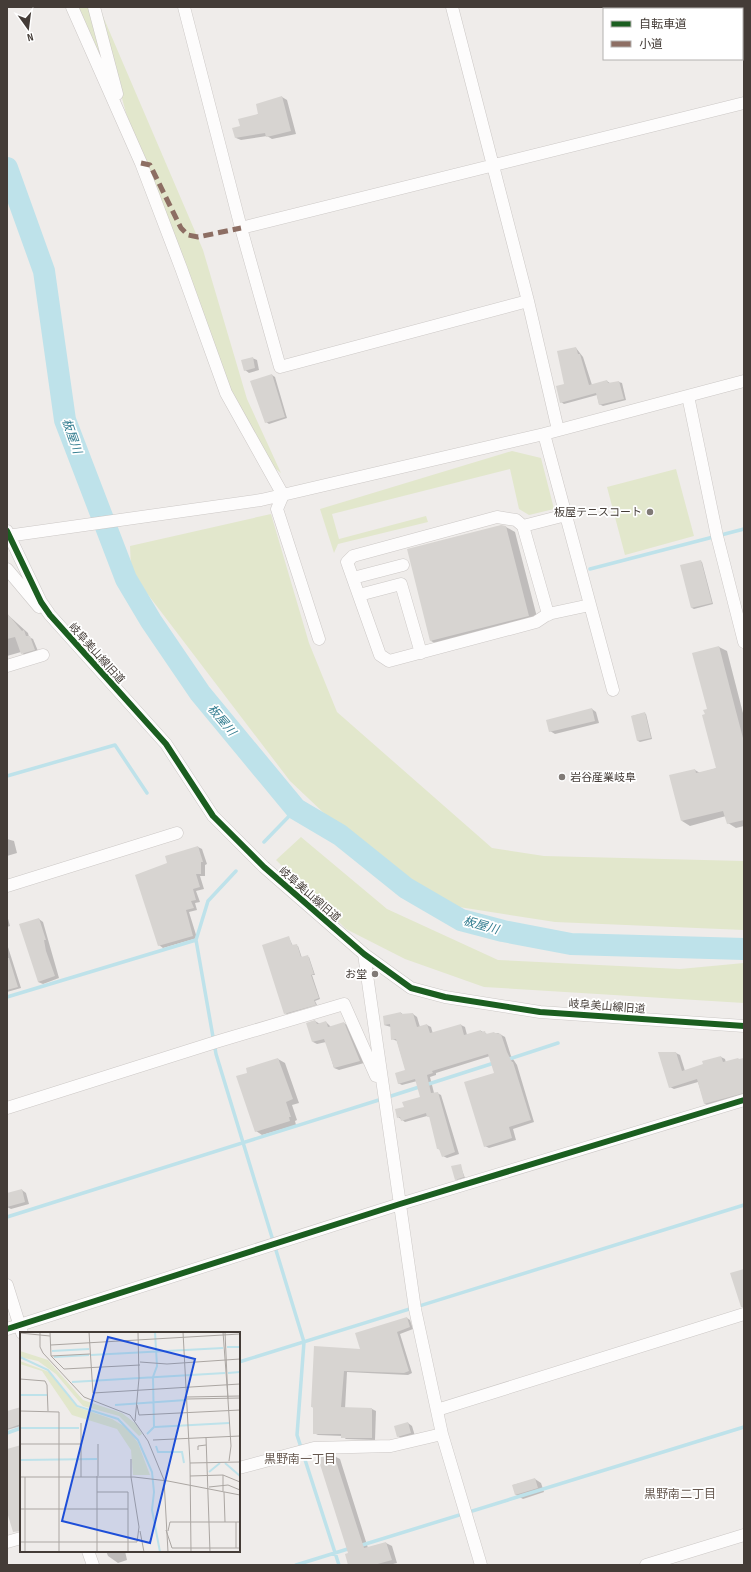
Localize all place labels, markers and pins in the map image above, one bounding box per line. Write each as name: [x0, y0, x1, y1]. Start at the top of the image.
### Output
place label: 板屋テニスコート: [554, 506, 642, 519]
marker: 板屋テニスコート: [645, 507, 655, 517]
place label: 岩谷産業岐阜: [570, 771, 636, 784]
marker: 岩谷産業岐阜: [557, 772, 567, 782]
place label: お堂: [345, 968, 367, 981]
marker: お堂: [370, 969, 380, 979]

